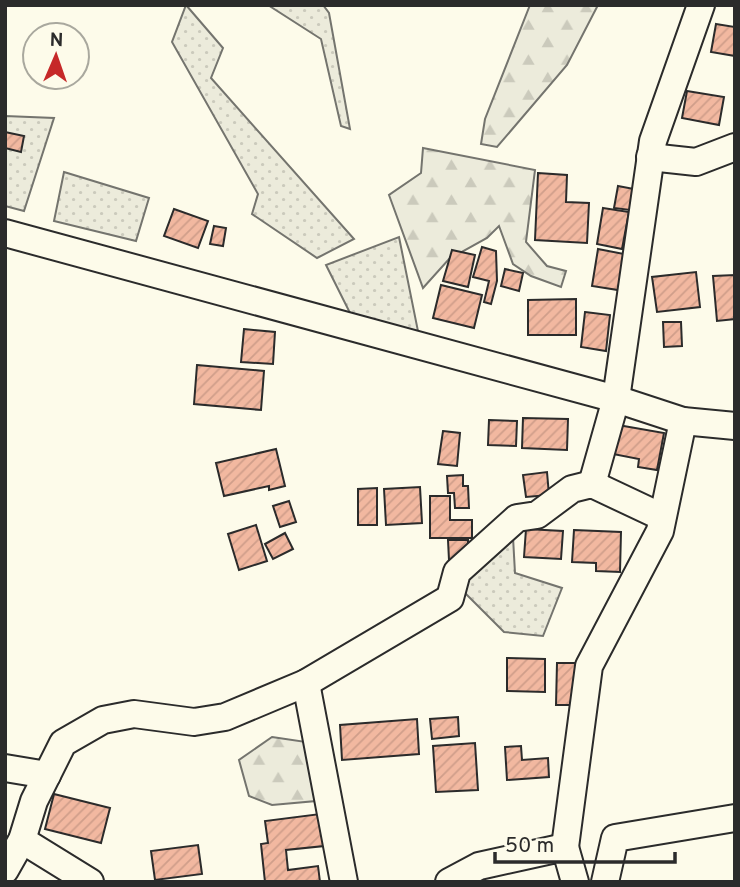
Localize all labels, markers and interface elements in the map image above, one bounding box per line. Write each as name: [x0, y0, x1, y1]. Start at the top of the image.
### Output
north arrow: [21, 21, 91, 91]
text: N: [49, 29, 64, 53]
scale bar: [495, 820, 675, 864]
text: 50 m: [505, 833, 554, 860]

